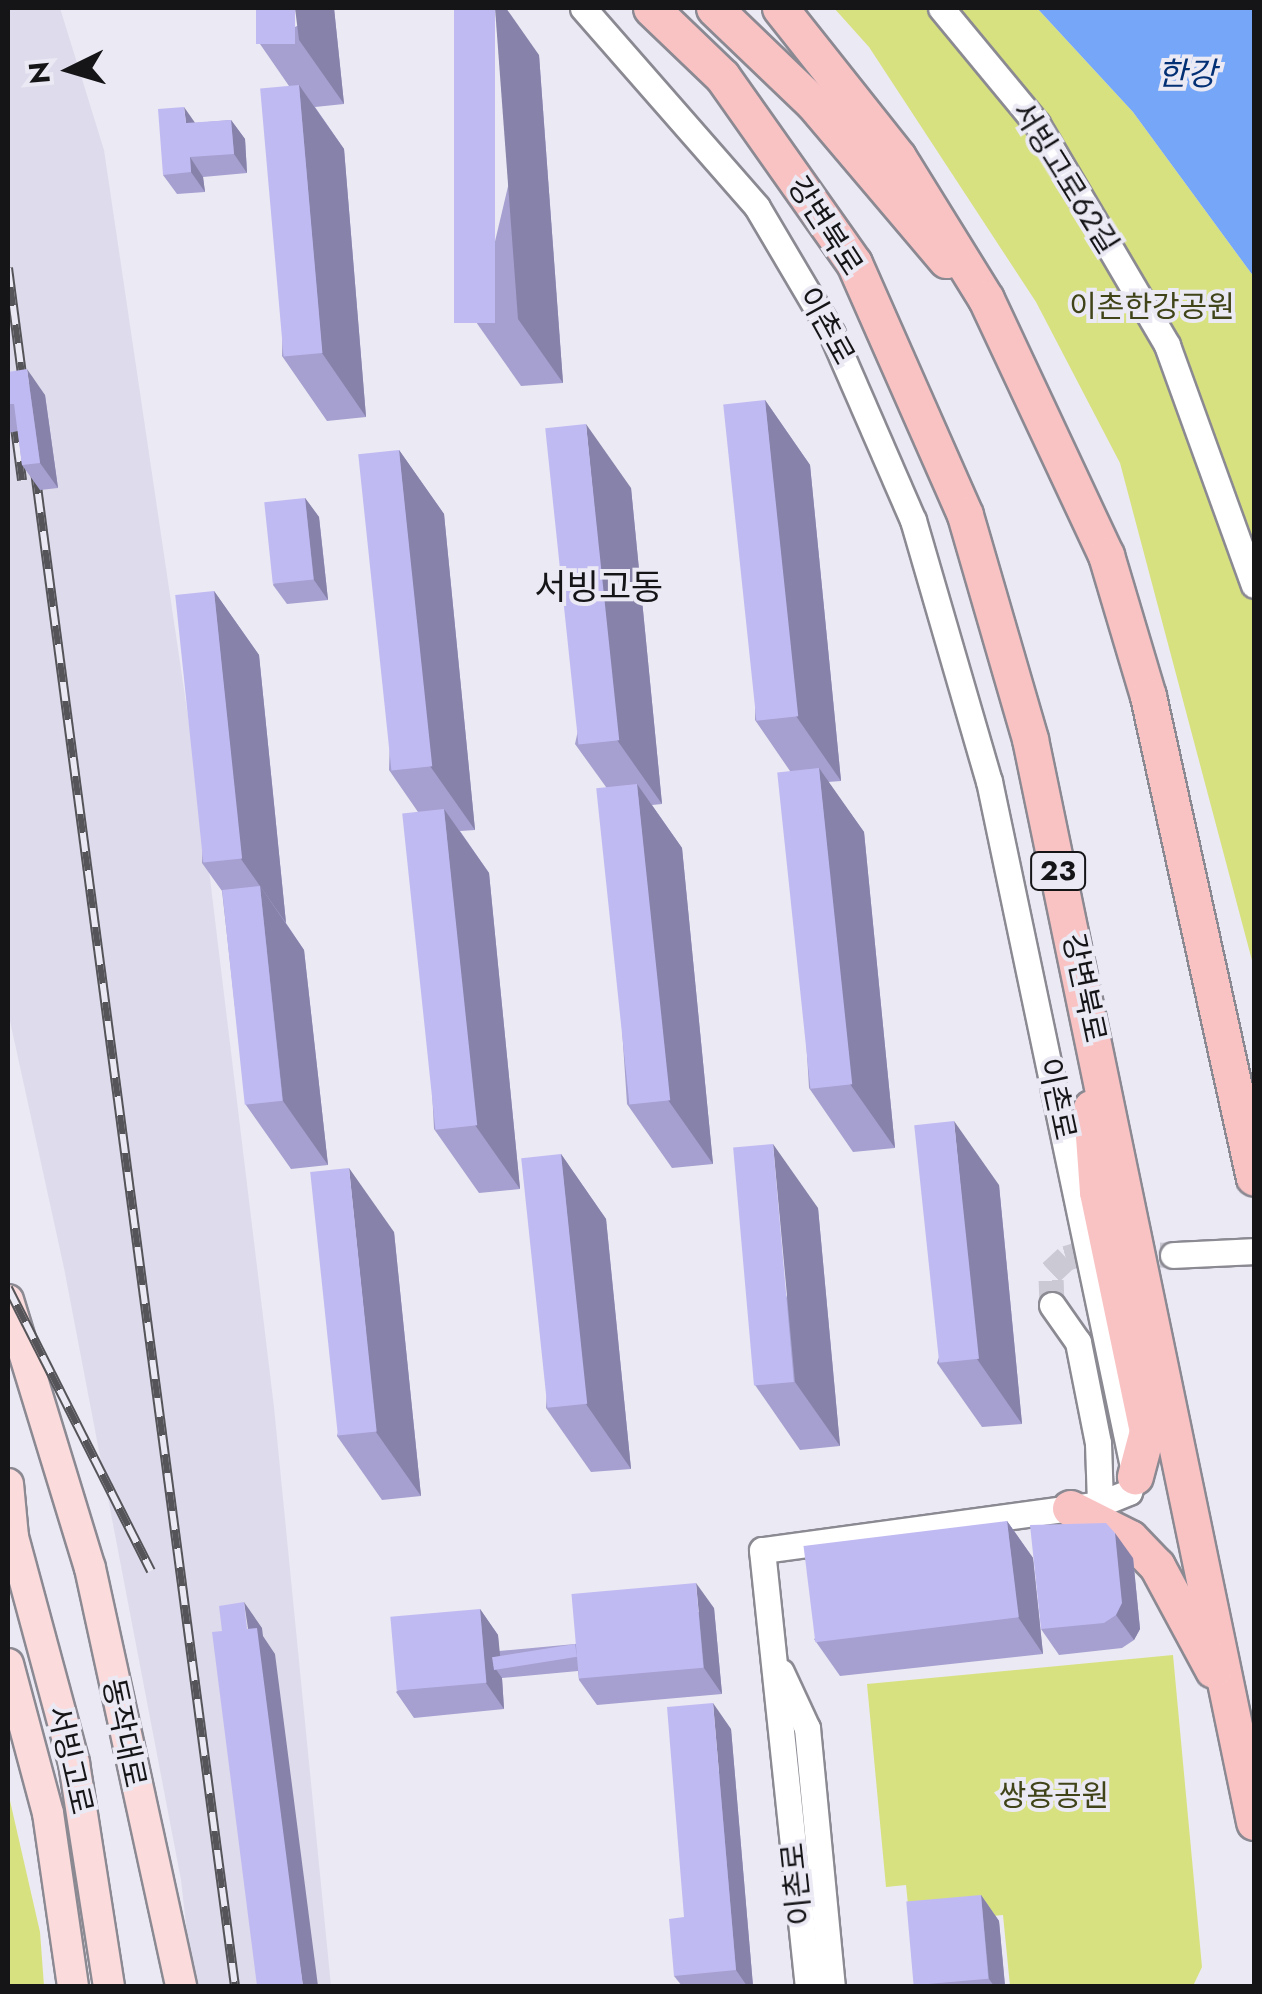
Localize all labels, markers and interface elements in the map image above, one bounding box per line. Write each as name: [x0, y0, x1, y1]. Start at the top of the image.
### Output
north arrow: [20, 20, 120, 120]
water label: 한강: [1158, 55, 1216, 93]
text: N: [18, 60, 61, 86]
street label: 서빙고로62길: [1004, 95, 1126, 261]
street label: 강변북로: [780, 170, 870, 282]
street label: 이촌로: [790, 281, 862, 371]
park label: 이촌한강공원: [1069, 289, 1235, 325]
district label: 서빙고동: [535, 566, 663, 608]
road number: 23: [1028, 848, 1088, 894]
street label: 강변북로: [1055, 930, 1113, 1046]
street label: 이촌로: [1031, 1055, 1083, 1143]
street label: 동작대로: [95, 1675, 153, 1791]
street label: 서빙고로: [40, 1702, 100, 1818]
park label: 쌍용공원: [999, 1778, 1109, 1814]
street label: 이촌로: [775, 1841, 819, 1927]

